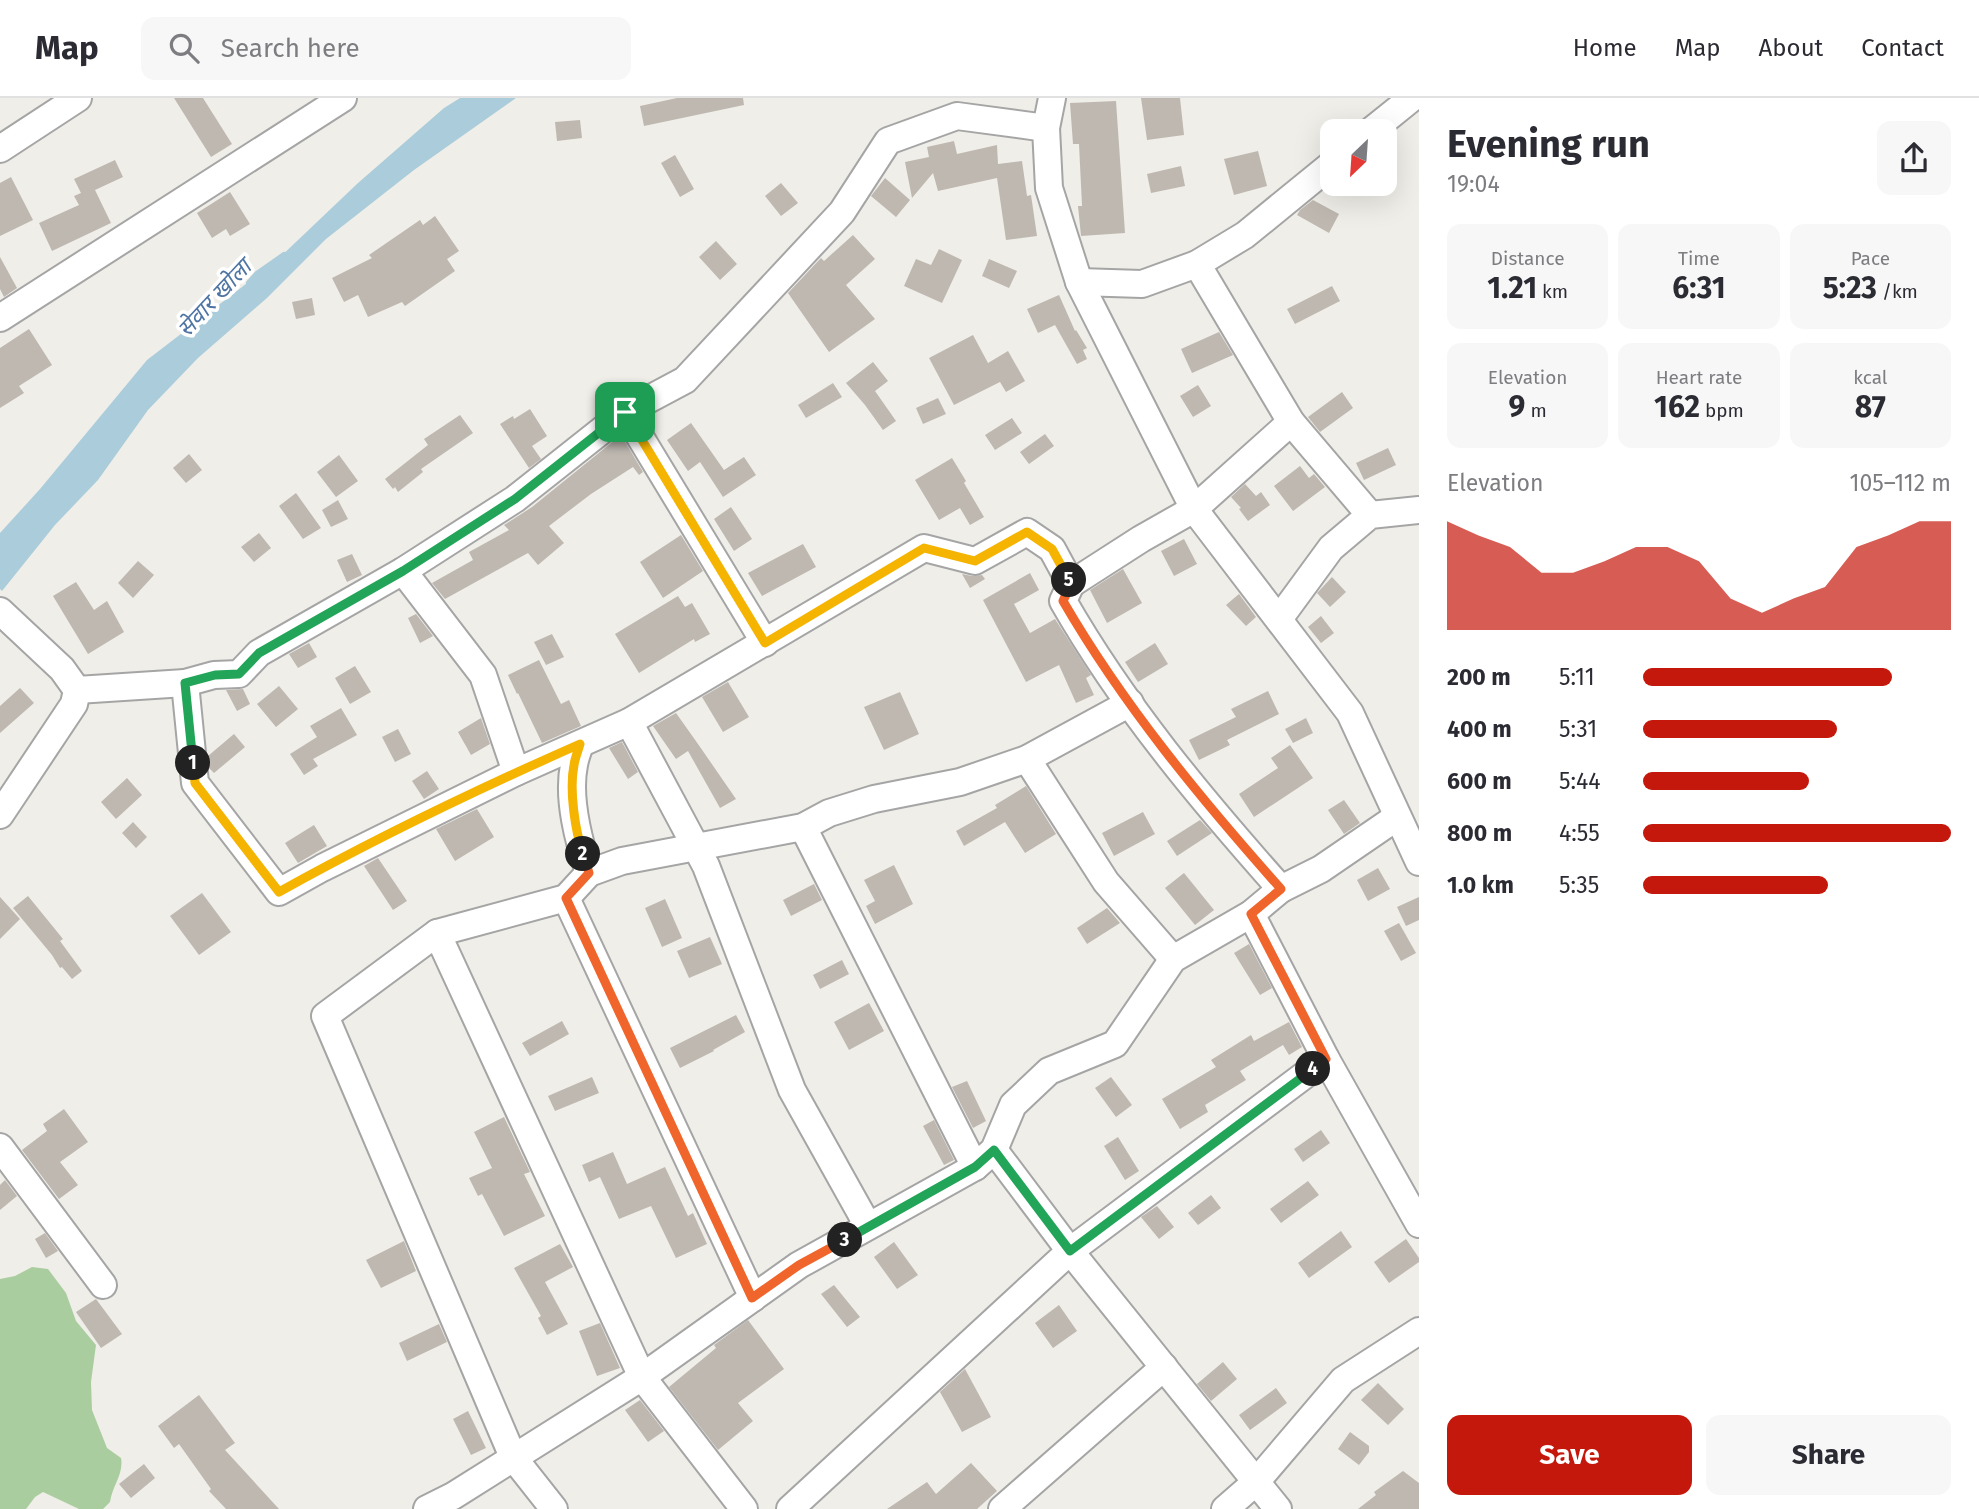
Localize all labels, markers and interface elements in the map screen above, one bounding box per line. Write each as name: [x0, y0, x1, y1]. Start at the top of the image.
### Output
search box: [141, 17, 631, 80]
text: Map: [35, 28, 99, 68]
icon: search: [165, 29, 203, 67]
text: Search here: [221, 33, 360, 64]
text: Home: [1573, 34, 1637, 62]
text: Map: [1675, 34, 1721, 62]
text: About: [1759, 34, 1823, 62]
text: Contact: [1861, 34, 1944, 62]
north arrow: [1320, 119, 1396, 196]
map controls: [1320, 119, 1397, 196]
text: Evening run: [1447, 121, 1650, 167]
button: share: [1877, 121, 1951, 195]
text: 19:04: [1447, 170, 1500, 198]
text: Distance: [1491, 247, 1565, 270]
text: Time: [1678, 247, 1720, 270]
text: Pace: [1851, 247, 1890, 270]
water label: सेवार खोला: [171, 250, 260, 343]
text: 1.21: [1487, 270, 1537, 306]
text: 6:31: [1672, 270, 1726, 306]
text: 5:23: [1823, 270, 1877, 306]
text: km: [1537, 280, 1568, 303]
text: /km: [1877, 280, 1918, 303]
text: Elevation: [1488, 366, 1567, 389]
text: Heart rate: [1656, 366, 1742, 389]
text: kcal: [1853, 366, 1887, 389]
pin: [595, 382, 655, 442]
text: 9: [1509, 389, 1525, 425]
text: 162: [1654, 389, 1700, 425]
text: 87: [1855, 389, 1886, 425]
icon: arrive: [606, 393, 644, 431]
text: m: [1525, 399, 1547, 422]
text: bpm: [1700, 399, 1744, 422]
text: Elevation: [1447, 469, 1543, 497]
text: 105–112 m: [1850, 469, 1951, 497]
pin: 5: [1052, 562, 1086, 598]
text: 5: [1063, 568, 1074, 591]
text: 200 m: [1447, 663, 1511, 691]
text: 5:11: [1559, 663, 1595, 691]
text: 400 m: [1447, 715, 1512, 743]
text: 5:31: [1559, 715, 1597, 743]
pin: 1: [176, 746, 210, 780]
text: 1: [188, 751, 197, 774]
text: 600 m: [1447, 767, 1512, 795]
text: 5:44: [1559, 767, 1600, 795]
text: 800 m: [1447, 819, 1512, 847]
text: 4:55: [1559, 819, 1600, 847]
pin: 2: [566, 836, 600, 872]
text: 2: [578, 842, 587, 865]
text: 1.0 km: [1447, 871, 1514, 899]
text: 5:35: [1559, 871, 1599, 899]
pin: 4: [1296, 1052, 1330, 1086]
text: 4: [1307, 1057, 1318, 1080]
pin: 3: [828, 1222, 862, 1258]
text: 3: [840, 1228, 849, 1251]
button: Save: [1447, 1415, 1692, 1495]
button: Share: [1706, 1415, 1951, 1495]

